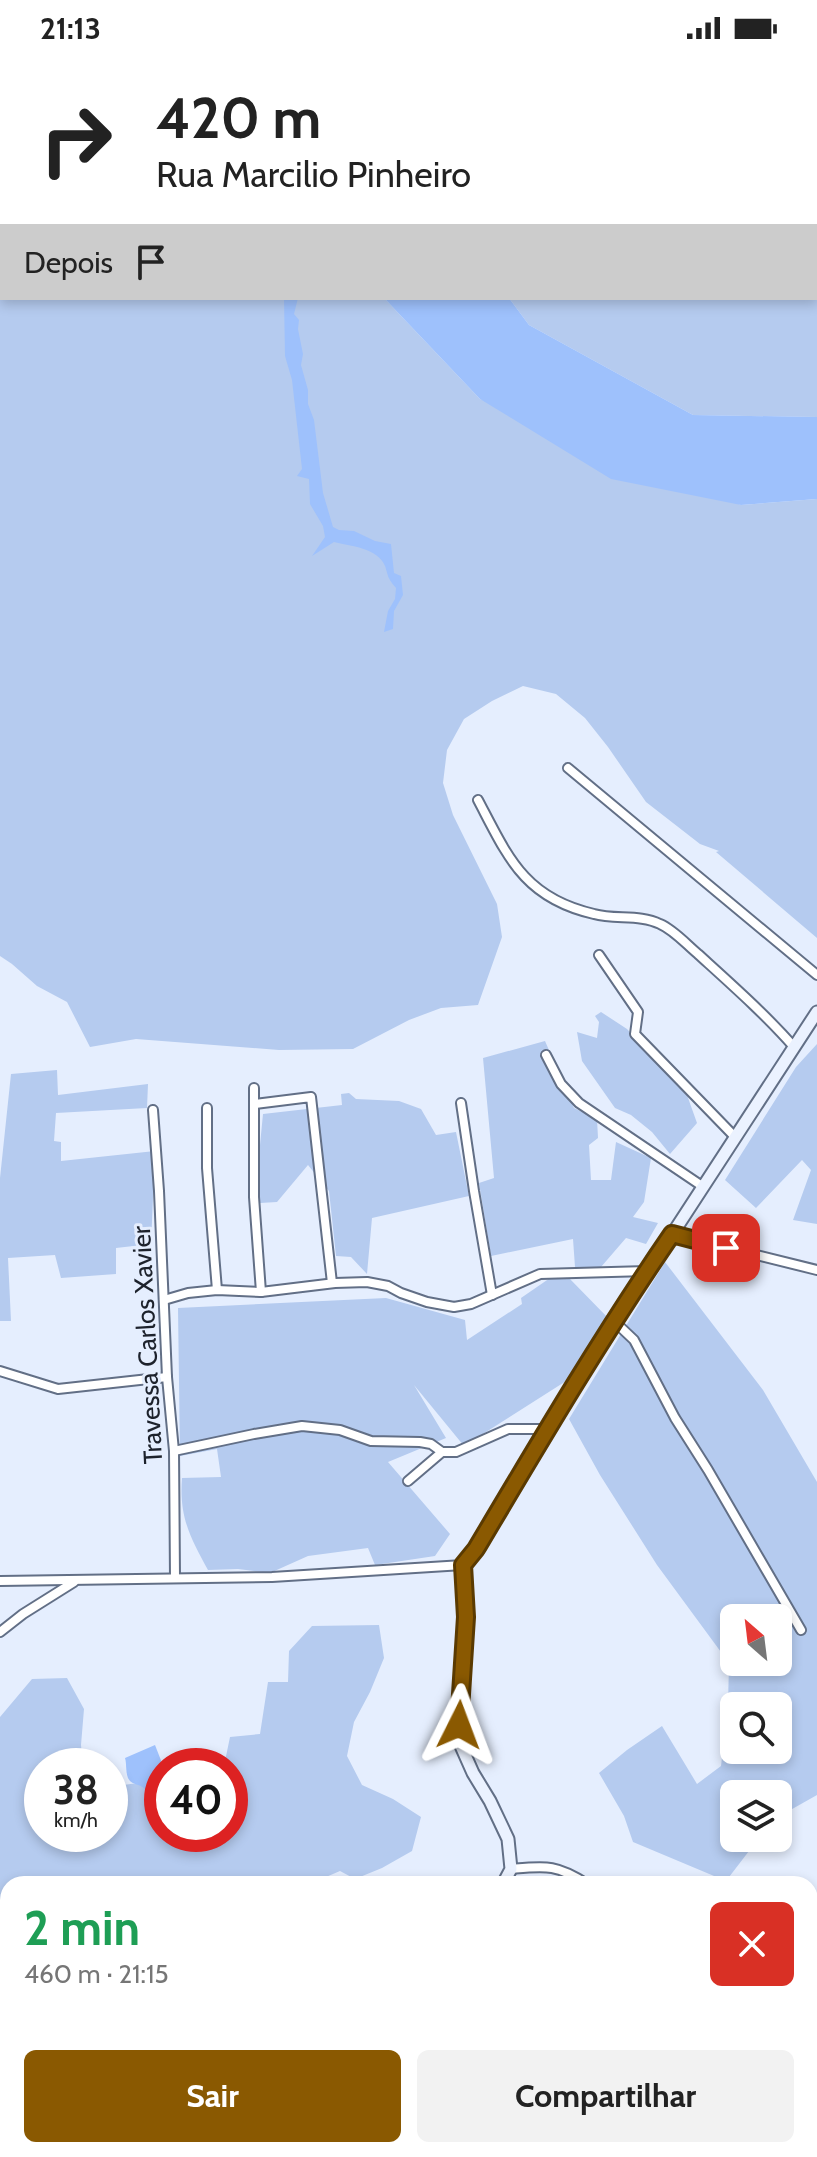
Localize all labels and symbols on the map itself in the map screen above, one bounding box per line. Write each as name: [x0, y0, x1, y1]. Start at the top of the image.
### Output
pin: [692, 1214, 760, 1282]
street label: Travessa Carlos Xavier: [125, 1224, 169, 1465]
north arrow: [720, 1604, 792, 1676]
position arrow: [417, 1683, 501, 1767]
speed limit sign: 40: [144, 1748, 248, 1852]

